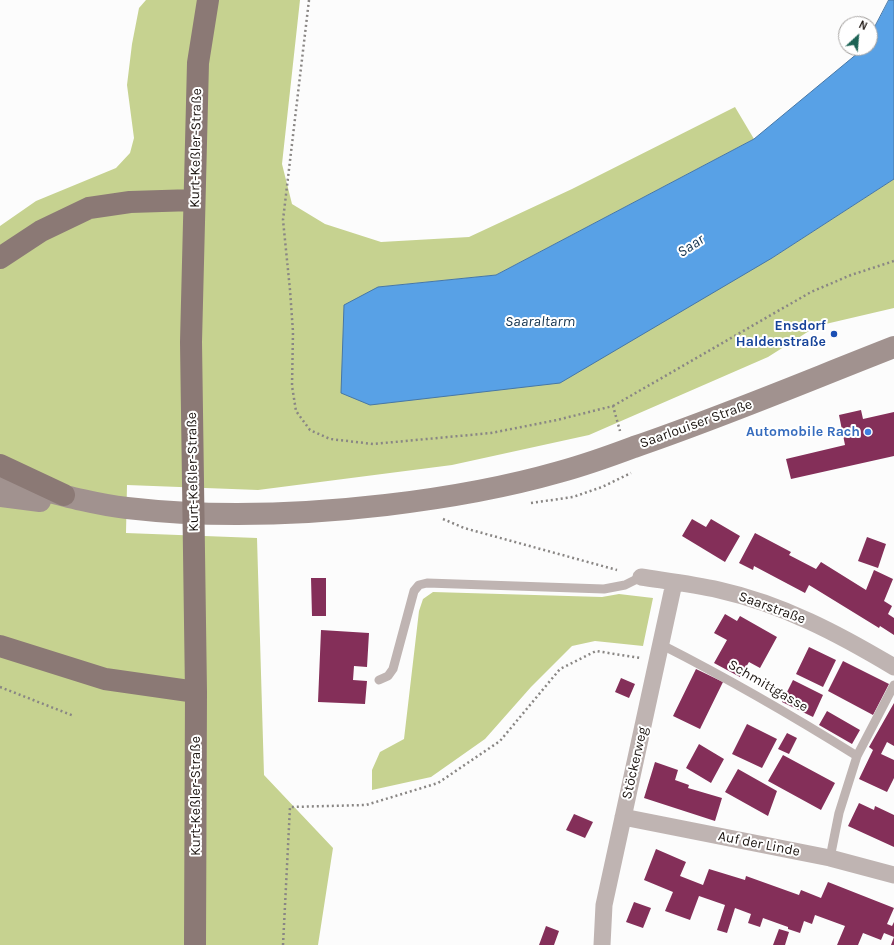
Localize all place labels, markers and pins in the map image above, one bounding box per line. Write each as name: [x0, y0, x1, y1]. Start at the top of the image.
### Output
place label: Ensdorf Haldenstraße: [736, 318, 826, 350]
marker: Ensdorf Haldenstraße: [829, 329, 839, 339]
place label: Automobile Rach: [746, 424, 860, 440]
marker: Automobile Rach: [863, 427, 873, 437]

